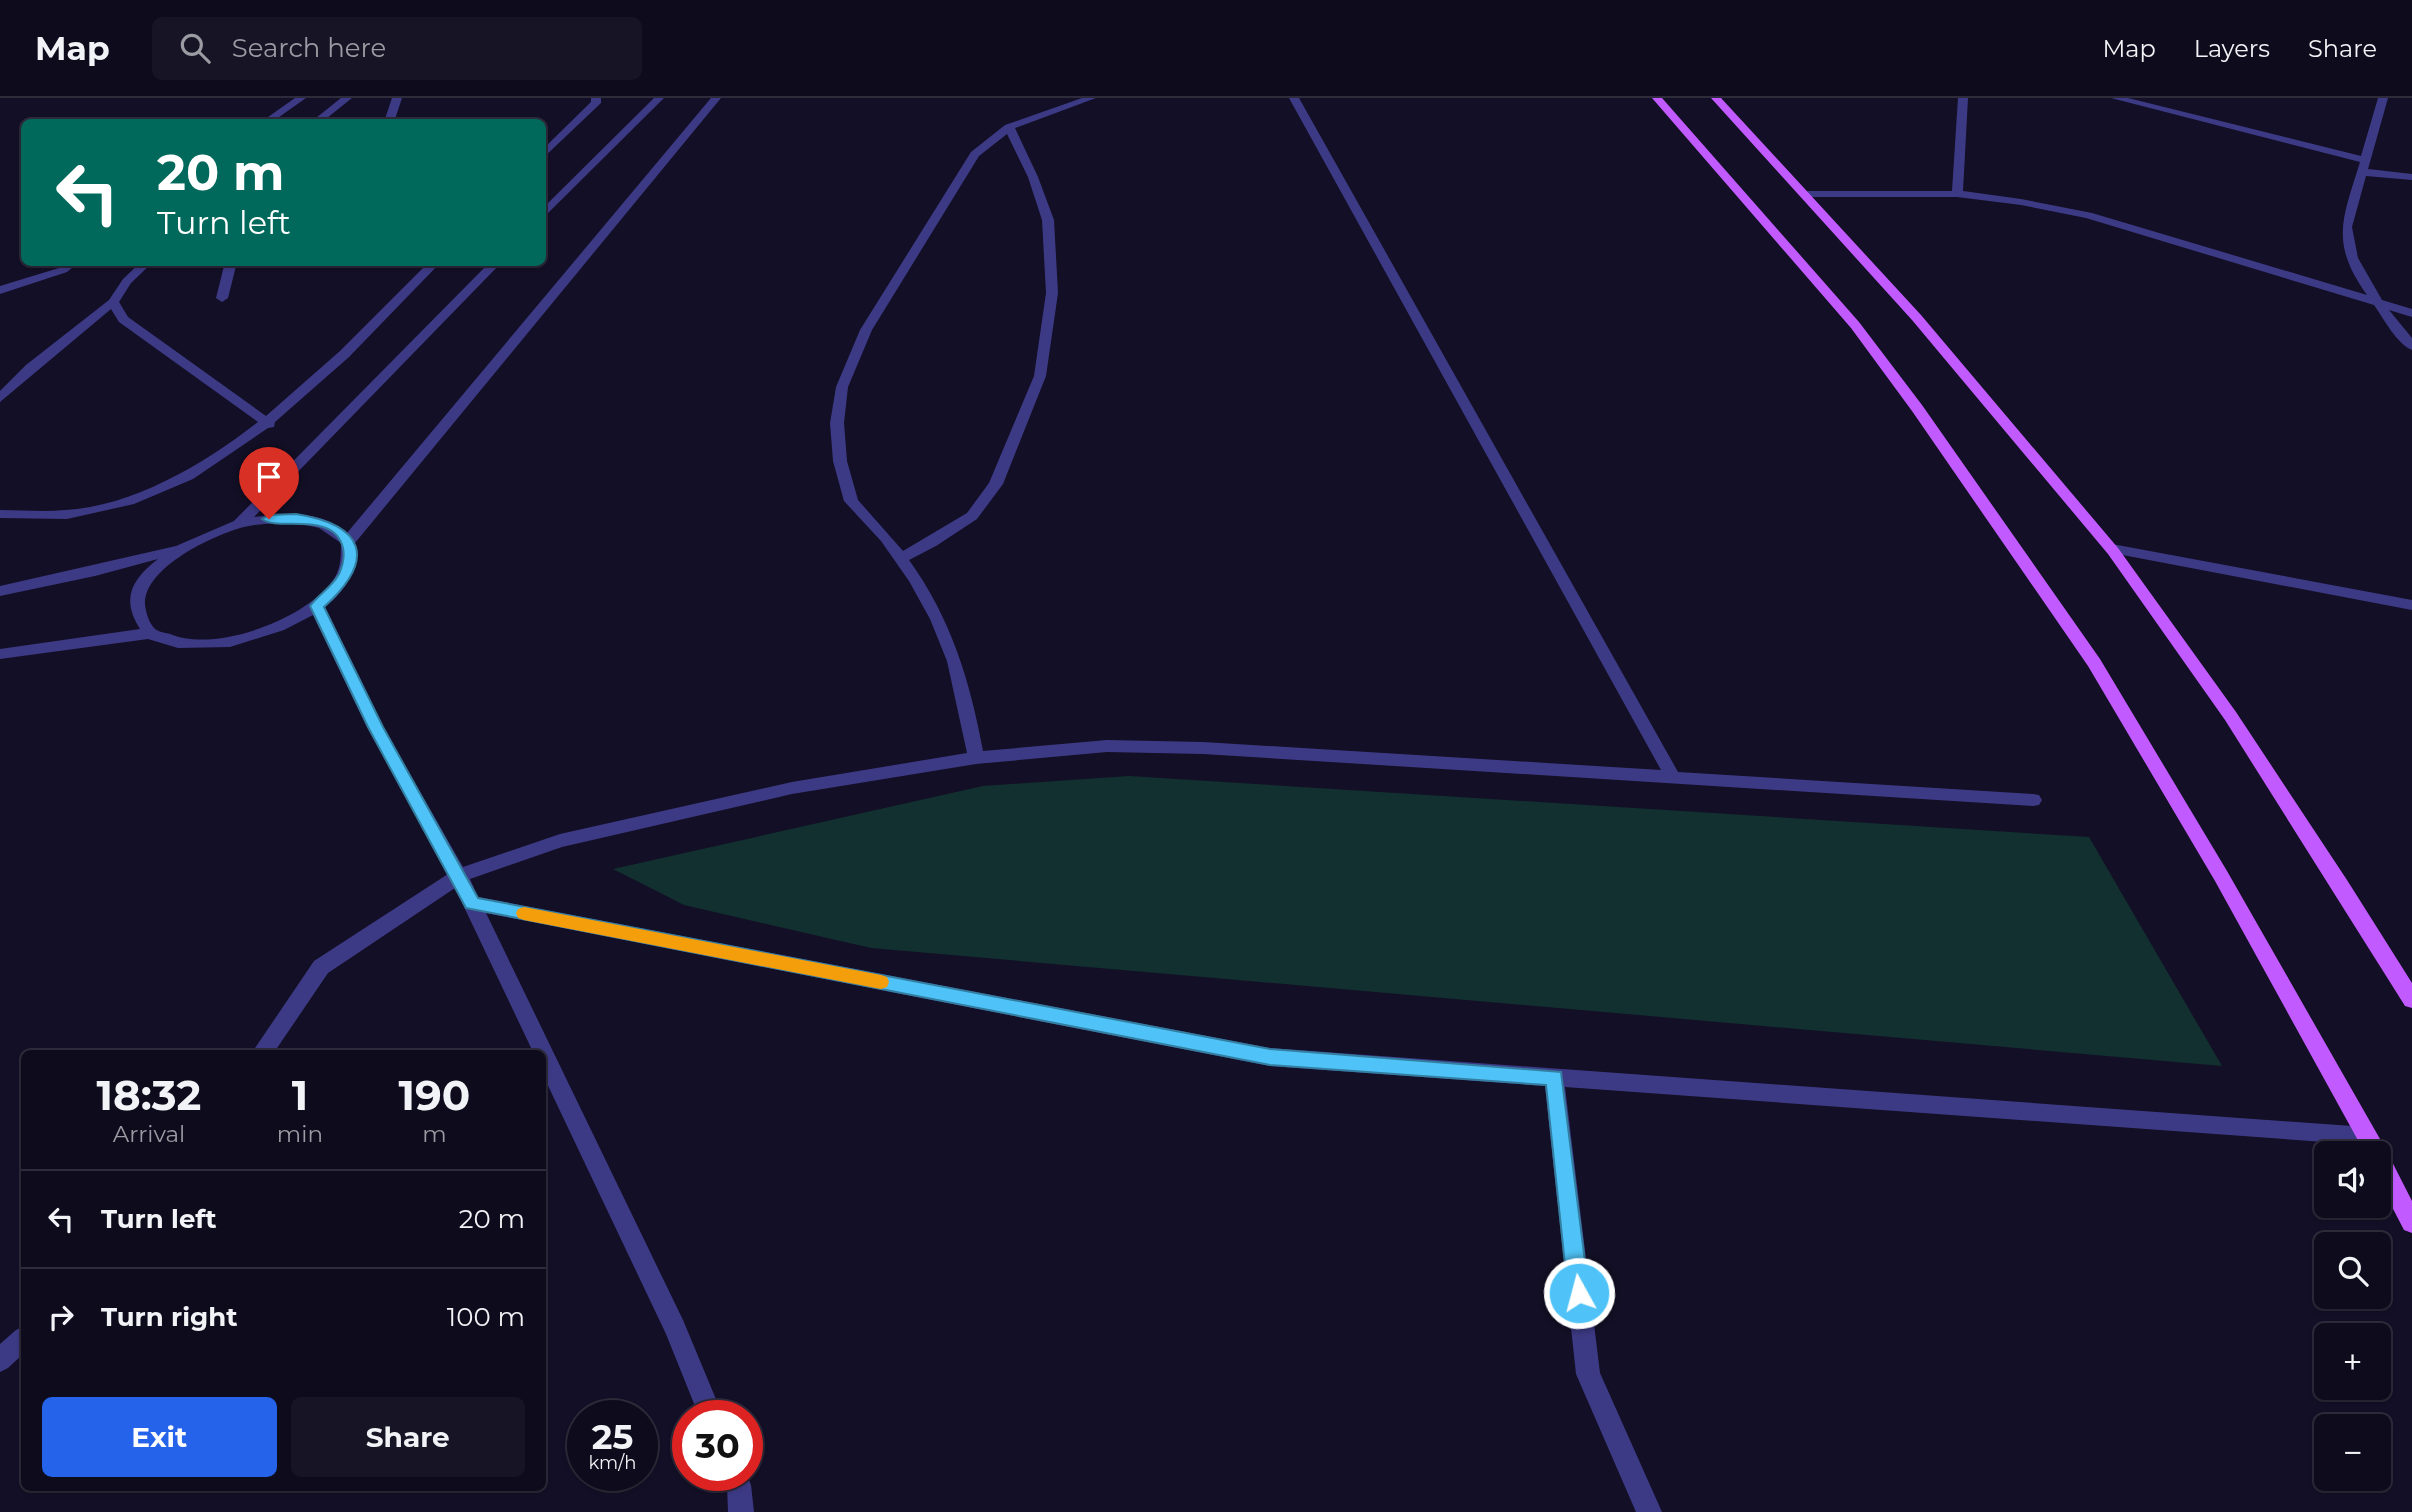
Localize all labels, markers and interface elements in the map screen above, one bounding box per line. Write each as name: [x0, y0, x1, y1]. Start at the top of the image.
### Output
search box: [152, 17, 642, 80]
text: Map: [35, 28, 110, 68]
icon: search: [176, 29, 214, 67]
text: Search here: [232, 32, 386, 64]
text: Map: [2102, 34, 2156, 63]
text: Layers: [2194, 34, 2270, 63]
text: Share: [2308, 34, 2377, 63]
text: 20 m: [157, 143, 284, 202]
icon: left: [42, 147, 133, 238]
text: Turn left: [157, 203, 291, 242]
pin: [239, 447, 299, 519]
icon: arrive: [250, 458, 288, 496]
text: 18:32: [97, 1069, 201, 1121]
text: 1: [292, 1069, 308, 1121]
text: 190: [399, 1069, 470, 1121]
text: Arrival: [113, 1120, 185, 1148]
text: min: [277, 1120, 323, 1148]
text: m: [422, 1120, 447, 1148]
map controls: [2314, 1141, 2391, 1491]
button: sound: [2314, 1141, 2391, 1218]
icon: left: [42, 1200, 80, 1238]
text: Turn left: [101, 1203, 217, 1235]
text: 20 m: [459, 1203, 525, 1235]
button: search: [2314, 1232, 2391, 1309]
position arrow: [1542, 1256, 1616, 1330]
icon: right: [42, 1298, 80, 1336]
text: Turn right: [101, 1301, 237, 1333]
text: 100 m: [447, 1301, 525, 1333]
button: +: [2314, 1323, 2391, 1400]
button: Exit: [42, 1397, 277, 1477]
button: Share: [291, 1397, 525, 1477]
speed limit sign: 30: [672, 1400, 763, 1491]
button: −: [2314, 1414, 2391, 1491]
text: 25: [592, 1415, 633, 1458]
text: km/h: [588, 1452, 637, 1474]

